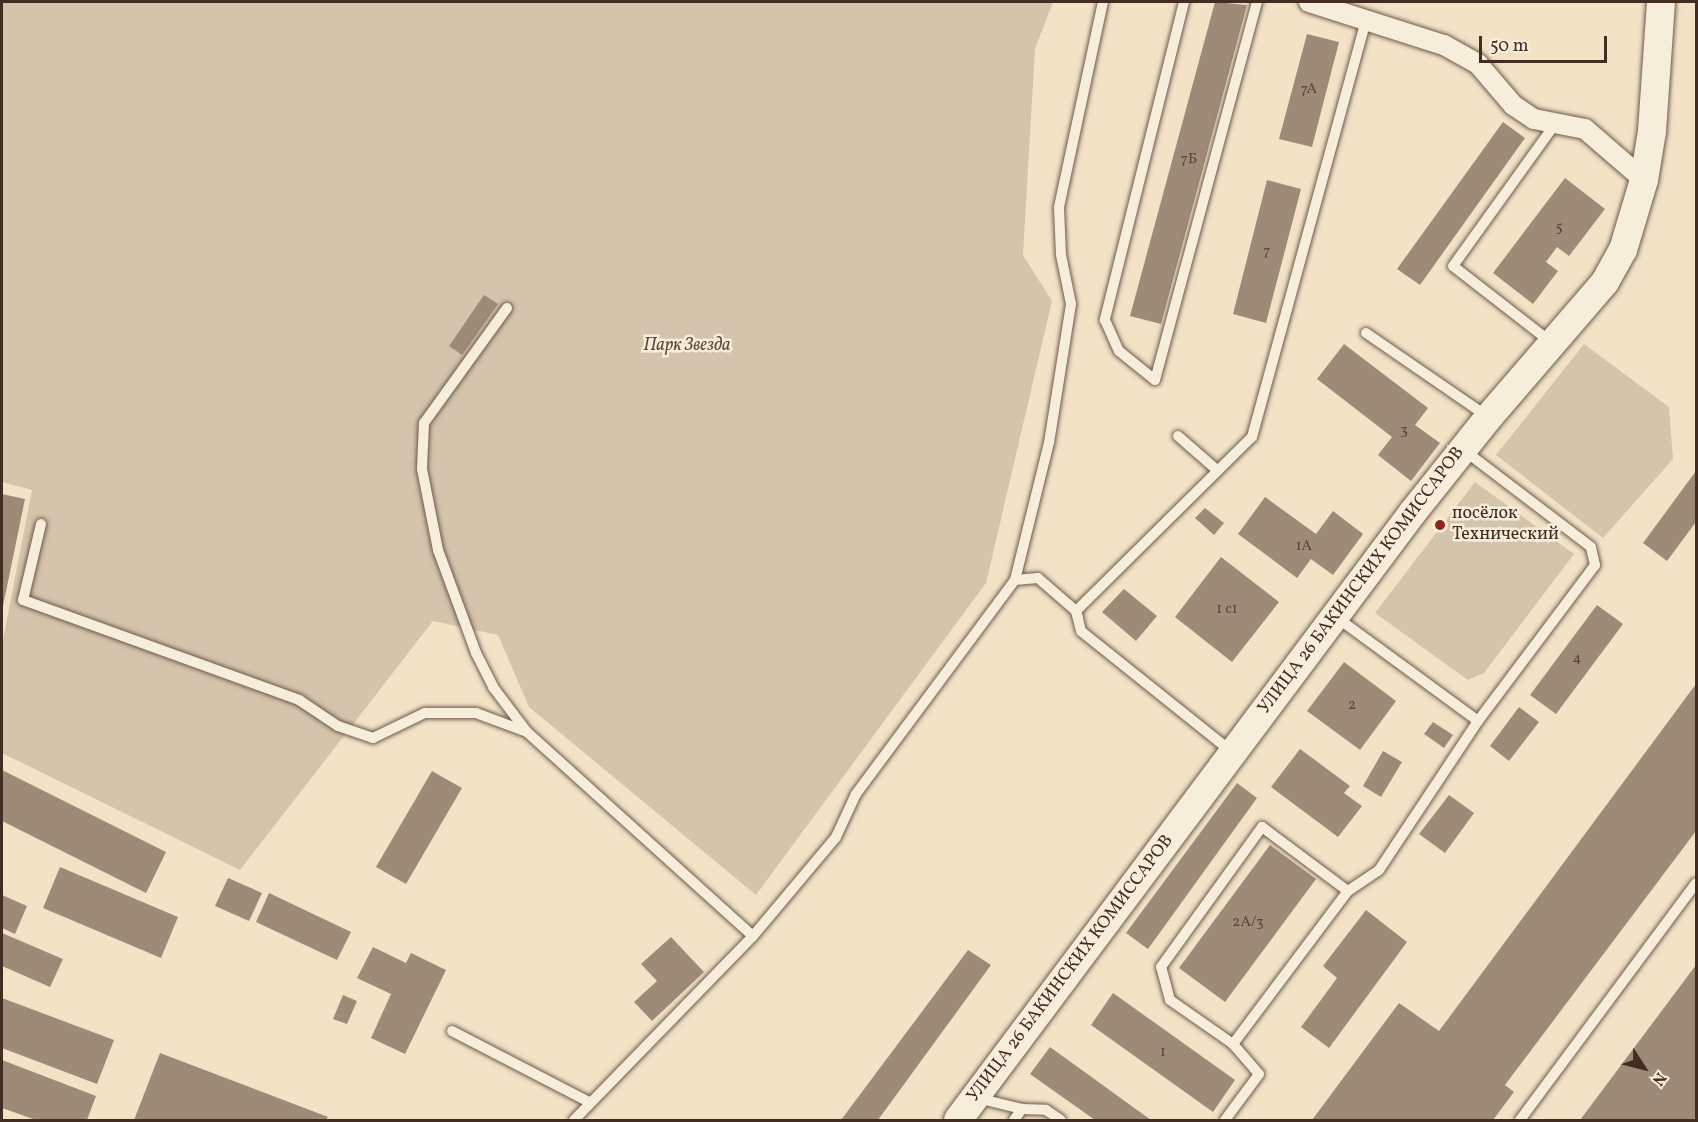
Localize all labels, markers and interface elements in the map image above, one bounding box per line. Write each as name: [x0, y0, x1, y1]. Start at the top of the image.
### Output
scale bar: [1482, 24, 1610, 62]
text: 50 m: [1490, 34, 1529, 59]
house number: 7А: [1301, 81, 1317, 99]
house number: 7Б: [1181, 151, 1197, 169]
house number: 5: [1555, 219, 1563, 237]
house number: 7: [1263, 243, 1271, 261]
park label: Парк Звезда: [643, 335, 731, 357]
house number: 3: [1400, 422, 1408, 440]
street label: УЛИЦА 26 БАКИНСКИХ КОМИССАРОВ: [1254, 443, 1470, 719]
place label: посёлок Технический: [1452, 504, 1559, 546]
marker: посёлок Технический: [1433, 518, 1447, 532]
house number: 1А: [1296, 538, 1312, 556]
house number: 1 с1: [1216, 601, 1238, 619]
house number: 4: [1573, 650, 1581, 668]
house number: 2: [1348, 697, 1356, 715]
street label: УЛИЦА 26 БАКИНСКИХ КОМИССАРОВ: [963, 831, 1179, 1107]
house number: 2А/3: [1232, 914, 1264, 932]
north arrow: [1614, 1038, 1674, 1098]
house number: 1: [1160, 1044, 1166, 1062]
text: N: [1646, 1067, 1671, 1090]

